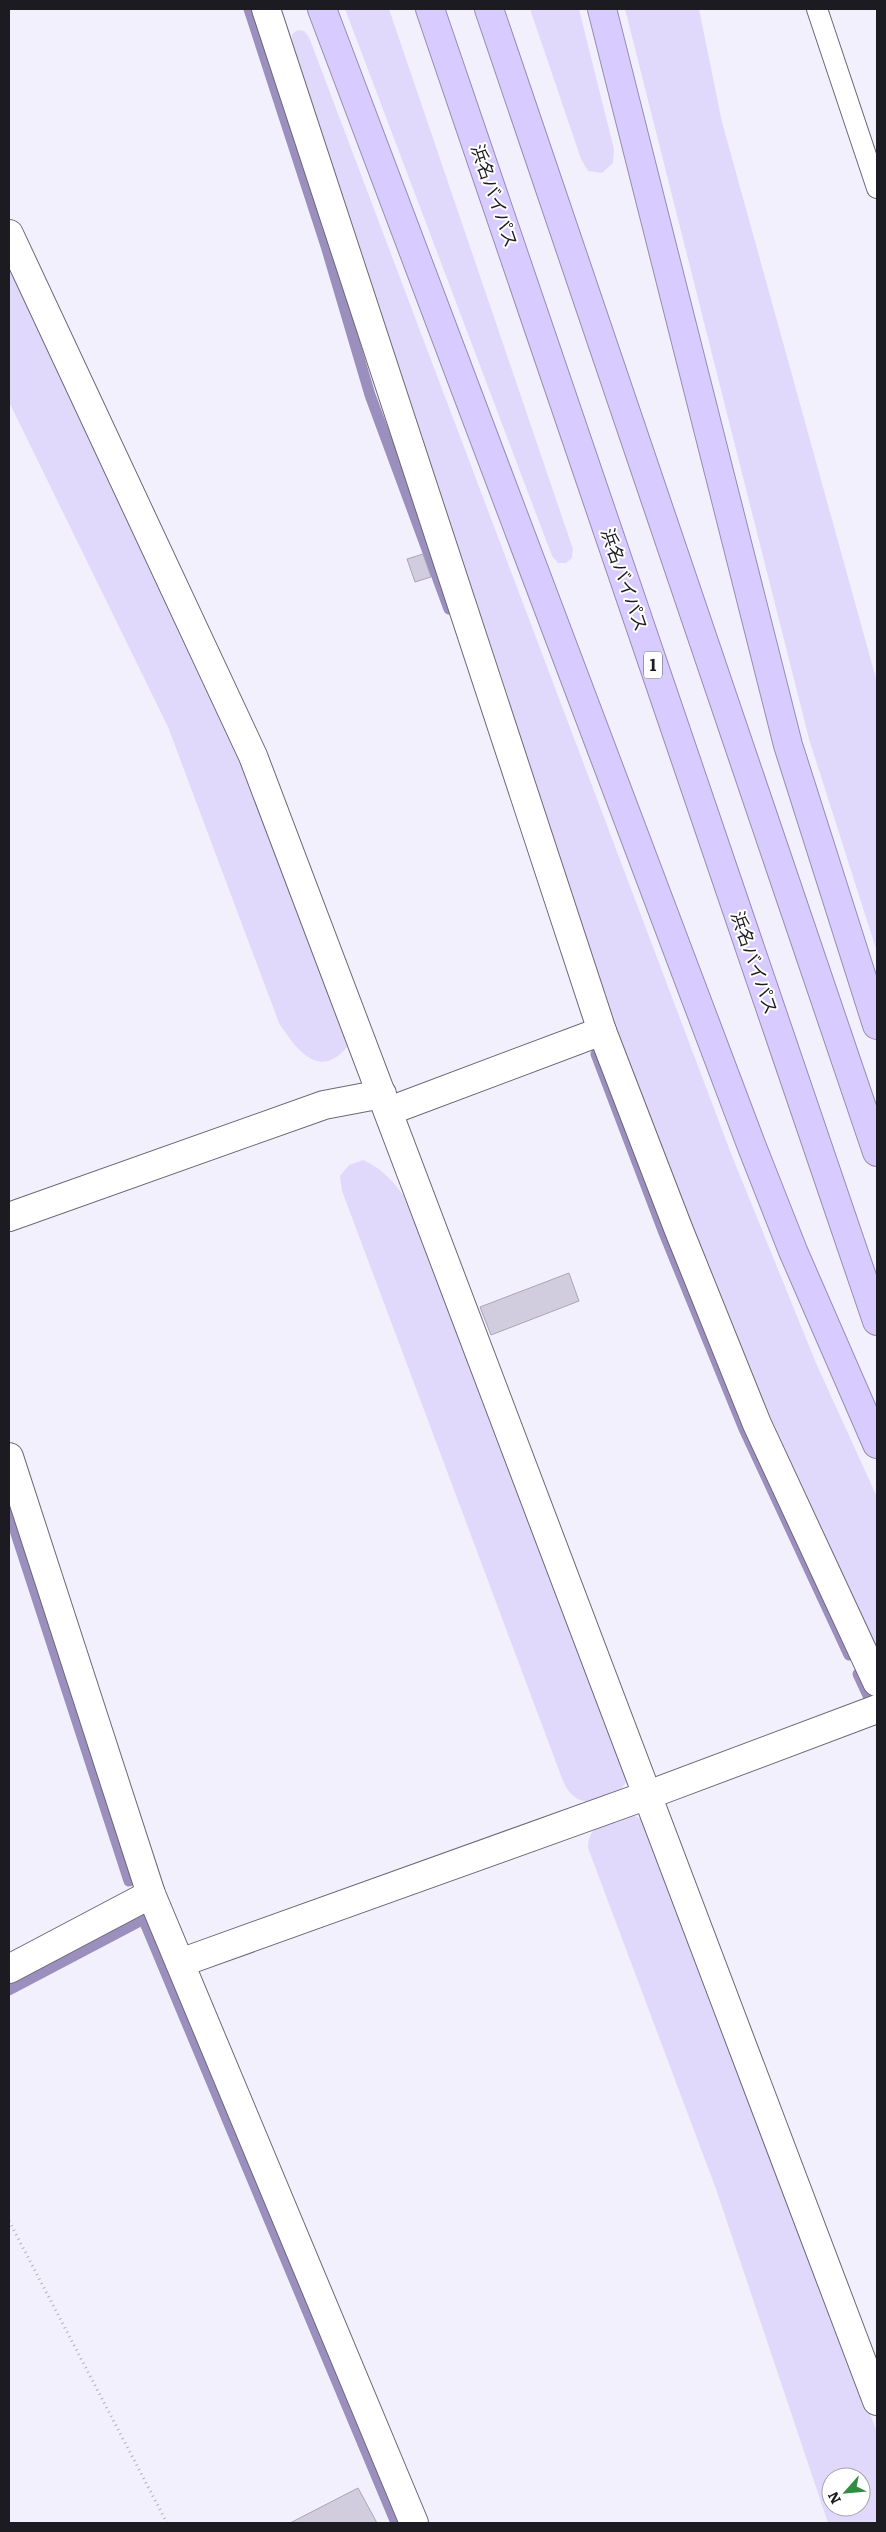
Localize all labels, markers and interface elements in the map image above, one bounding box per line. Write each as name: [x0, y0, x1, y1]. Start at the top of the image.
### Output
street label: 浜名バイパス: [465, 140, 526, 251]
street label: 浜名バイパス: [595, 524, 656, 635]
road number: 1: [644, 652, 662, 678]
street label: 浜名バイパス: [725, 907, 786, 1018]
north arrow: [821, 2467, 871, 2517]
text: N: [822, 2488, 845, 2508]

